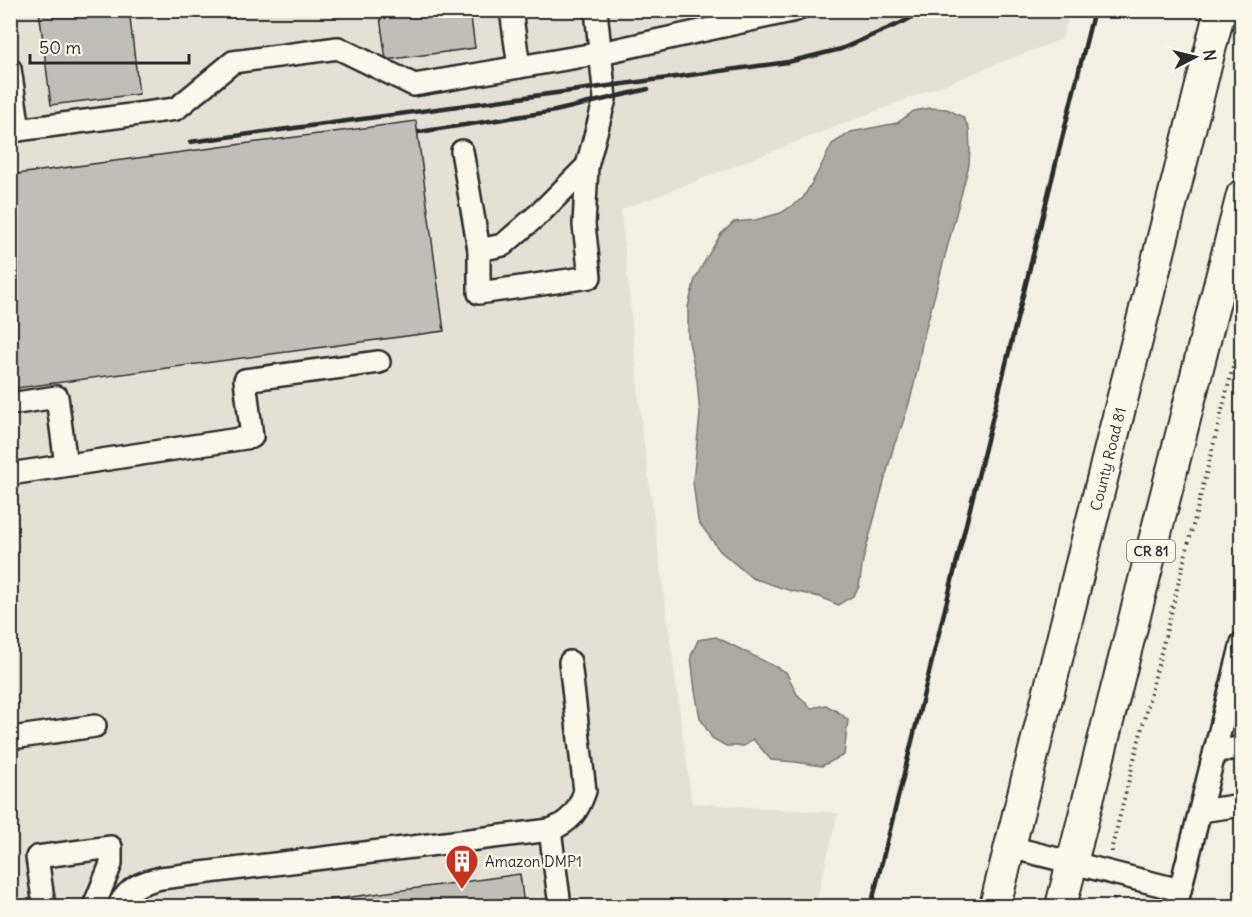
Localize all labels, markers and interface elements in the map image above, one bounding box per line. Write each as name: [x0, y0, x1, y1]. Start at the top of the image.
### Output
scale bar: [30, 27, 189, 65]
north arrow: [1165, 27, 1225, 87]
text: 50 m: [39, 36, 81, 59]
text: N: [1199, 48, 1220, 62]
street label: County Road 81: [1086, 405, 1130, 513]
road number: CR 81: [1127, 540, 1175, 562]
building icon: Amazon DMP1: [444, 843, 480, 890]
place label: Amazon DMP1: [485, 852, 582, 871]

